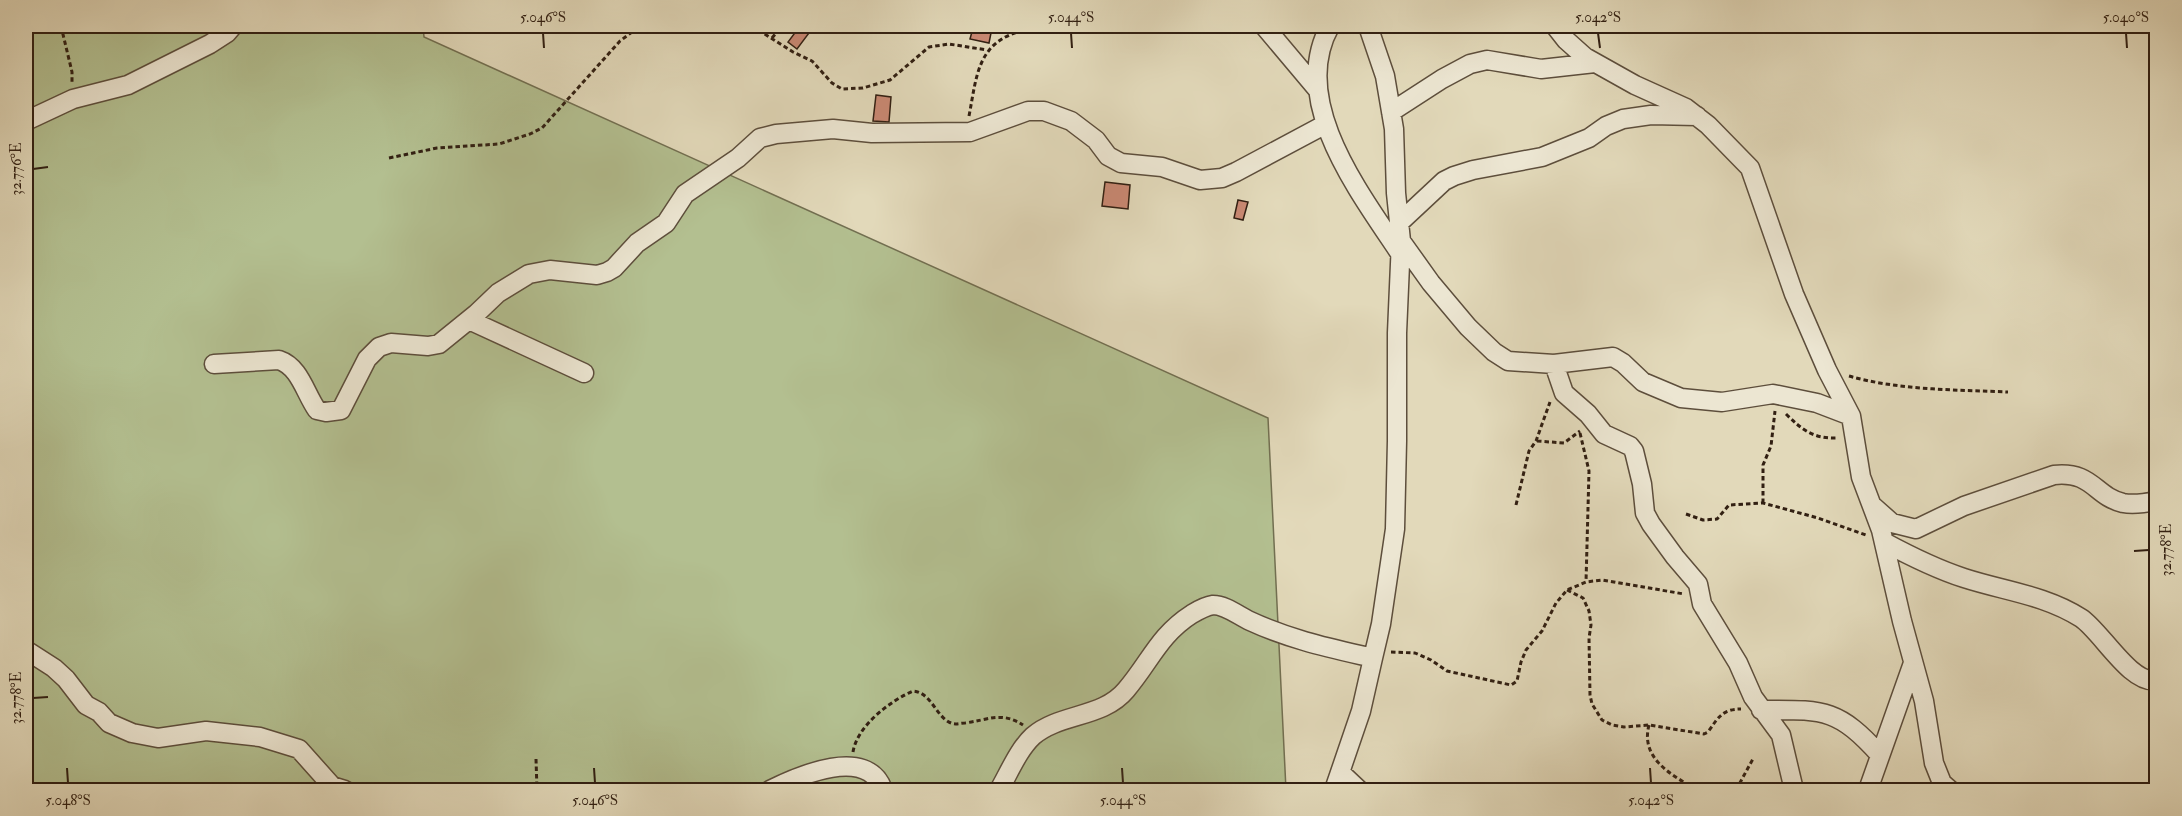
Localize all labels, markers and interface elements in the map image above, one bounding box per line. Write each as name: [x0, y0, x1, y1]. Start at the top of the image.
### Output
text: 5.046°S: [520, 8, 566, 27]
text: 5.044°S: [1048, 8, 1094, 27]
text: 5.042°S: [1575, 8, 1621, 27]
text: 5.040°S: [2103, 8, 2149, 27]
text: 32.776°E: [7, 142, 26, 196]
text: 32.778°E: [2157, 524, 2176, 576]
text: 32.778°E: [7, 672, 26, 724]
text: 5.048°S: [45, 791, 91, 810]
text: 5.046°S: [572, 791, 618, 810]
text: 5.044°S: [1100, 791, 1146, 810]
text: 5.042°S: [1628, 791, 1674, 810]

